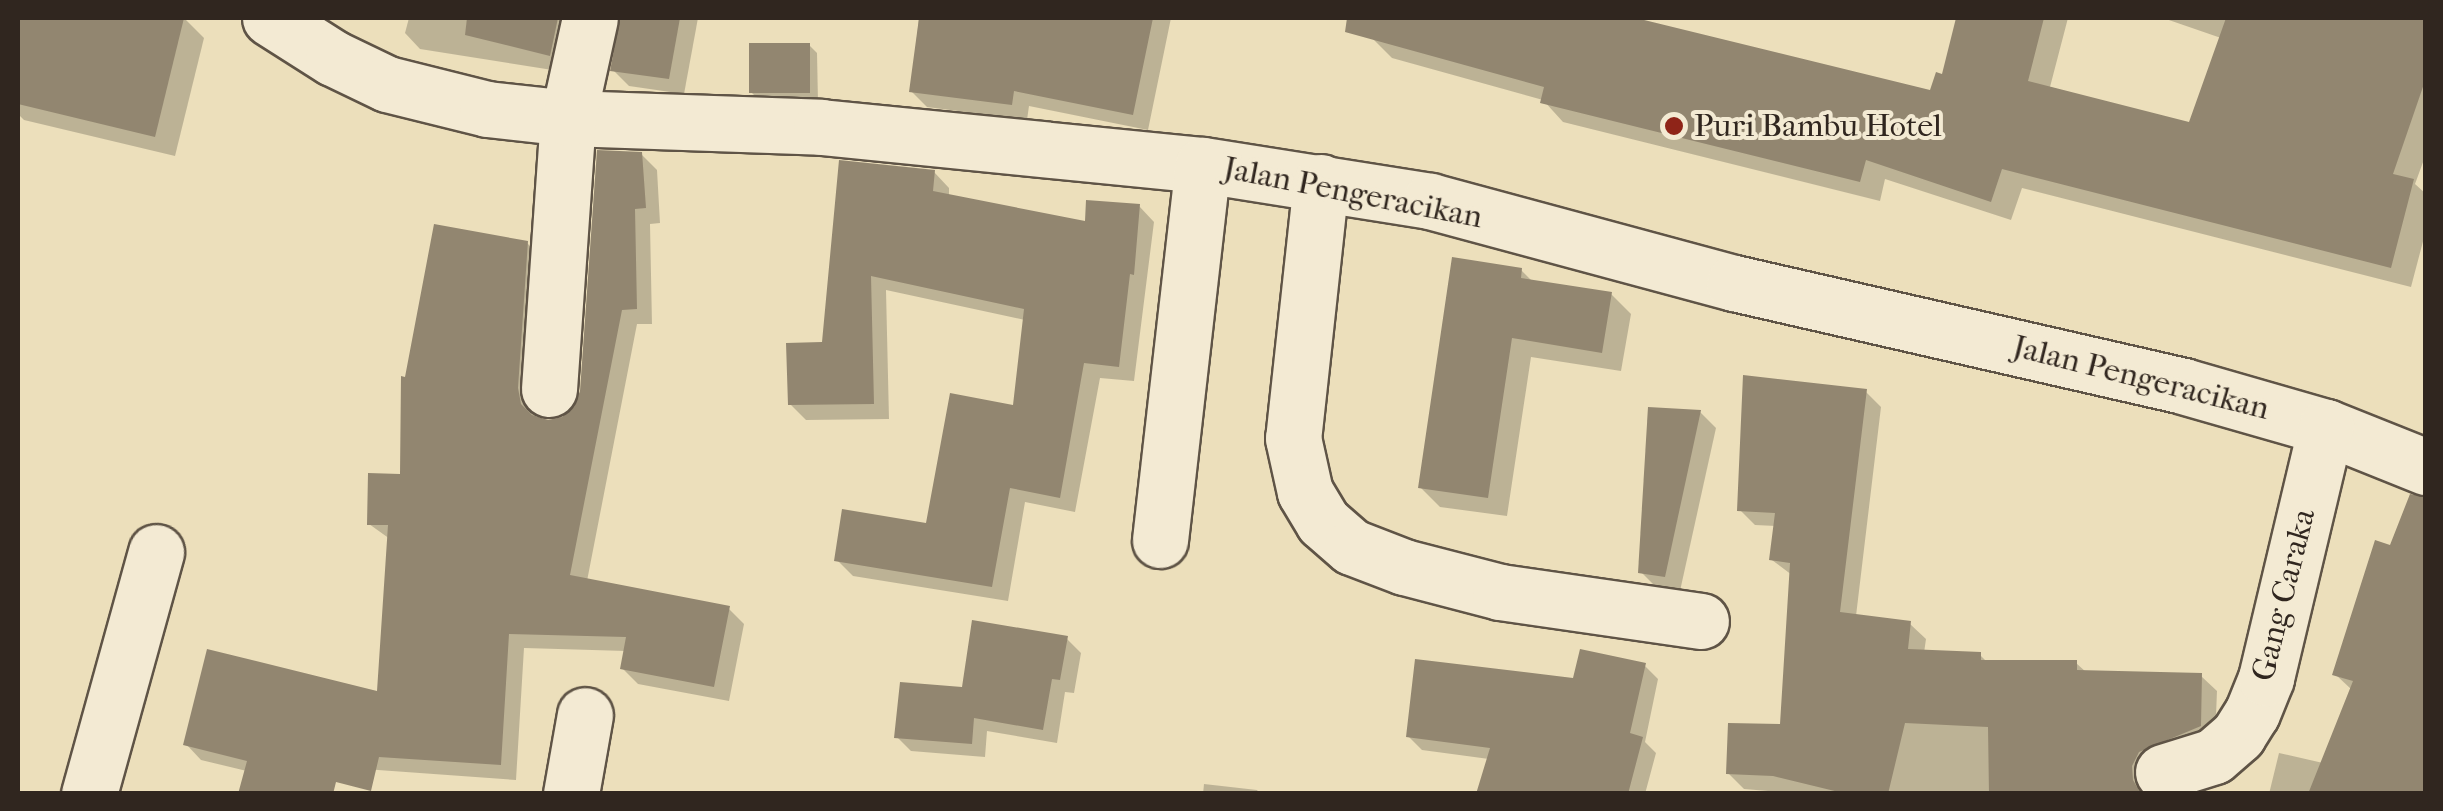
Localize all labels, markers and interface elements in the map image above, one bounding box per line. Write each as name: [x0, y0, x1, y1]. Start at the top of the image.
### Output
place label: Puri Bambu Hotel: [1694, 107, 1942, 145]
marker: Puri Bambu Hotel: [1663, 115, 1685, 137]
street label: Jalan Pengeracikan: [1220, 149, 1486, 237]
street label: Jalan Pengeracikan: [2009, 328, 2273, 428]
street label: Gang Caraka: [2244, 505, 2324, 685]

